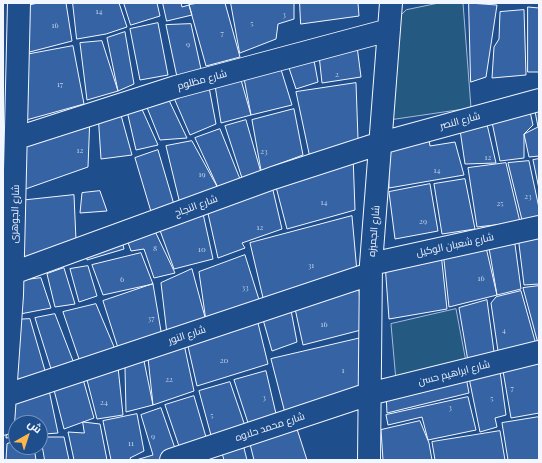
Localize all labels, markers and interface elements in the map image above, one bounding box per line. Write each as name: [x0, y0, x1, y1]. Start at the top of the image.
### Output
house number: 14: [96, 6, 102, 16]
house number: 3: [282, 9, 286, 19]
house number: 5: [250, 18, 254, 28]
house number: 16: [51, 20, 59, 30]
house number: 7: [220, 28, 224, 38]
house number: 9: [186, 39, 190, 49]
street label: شارع مظلوم: [176, 68, 228, 92]
house number: 2: [335, 69, 339, 79]
house number: 17: [57, 79, 63, 89]
street label: شارع النصر: [438, 110, 482, 132]
house number: 12: [77, 145, 83, 155]
house number: 23: [260, 146, 268, 156]
house number: 12: [485, 152, 491, 162]
house number: 14: [434, 165, 440, 175]
house number: 19: [198, 169, 206, 179]
street label: شارع الجوهرى: [8, 184, 22, 244]
house number: 23: [524, 191, 532, 201]
street label: شارع النجاح: [173, 193, 219, 219]
house number: 14: [321, 197, 327, 207]
house number: 25: [496, 198, 504, 208]
street label: شارع الجميزه: [366, 205, 382, 257]
house number: 29: [419, 216, 427, 226]
house number: 12: [257, 222, 263, 232]
street label: شارع شعبان الوكيل: [415, 231, 495, 259]
house number: 8: [153, 243, 157, 253]
house number: 10: [198, 244, 206, 254]
house number: 31: [308, 260, 314, 270]
house number: 16: [477, 273, 485, 283]
house number: 6: [120, 274, 124, 284]
house number: 33: [241, 282, 249, 292]
house number: 37: [148, 313, 154, 323]
house number: 16: [320, 319, 328, 329]
street label: شارع النور: [167, 323, 207, 347]
house number: 4: [502, 325, 506, 335]
house number: 20: [220, 355, 228, 365]
street label: شارع ابراهيم حسن: [417, 358, 491, 388]
house number: 1: [342, 365, 344, 375]
house number: 22: [165, 374, 173, 384]
house number: 7: [510, 383, 514, 393]
house number: 3: [262, 392, 266, 402]
house number: 5: [490, 393, 494, 403]
house number: 24: [100, 397, 108, 407]
house number: 3: [448, 402, 452, 412]
house number: 5: [210, 410, 214, 420]
street label: شارع محمد حلاوه: [234, 410, 306, 444]
north arrow: [8, 415, 48, 455]
text: ش: [25, 416, 45, 436]
house number: 9: [151, 431, 155, 441]
house number: 11: [128, 438, 134, 448]

